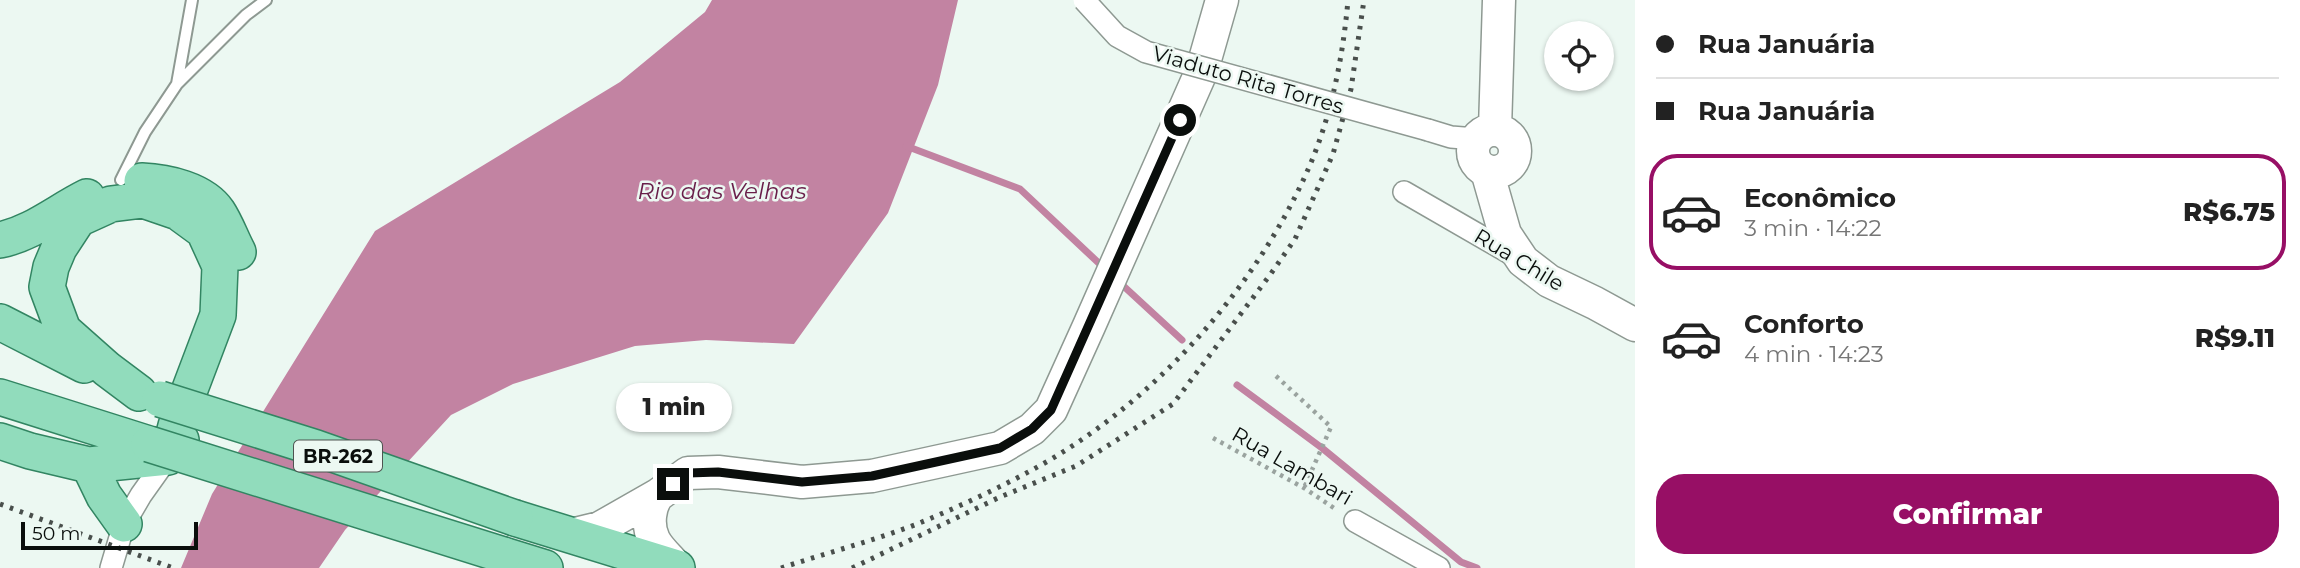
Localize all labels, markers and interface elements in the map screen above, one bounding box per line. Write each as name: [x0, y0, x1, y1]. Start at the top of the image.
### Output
map controls: [1544, 21, 1614, 91]
button: locate: [1544, 21, 1614, 91]
text: Rua Januária: [1698, 28, 1875, 60]
street label: Viaduto Rita Torres: [1150, 40, 1347, 119]
text: Rua Januária: [1698, 95, 1875, 127]
route start: [1164, 104, 1196, 136]
water label: Rio das Velhas: [638, 177, 806, 205]
icon: car: [1660, 181, 1723, 244]
text: Econômico: [1744, 182, 1896, 214]
text: R$6.75: [2183, 196, 2275, 228]
text: 3 min · 14:22: [1744, 214, 1882, 242]
street label: Rua Chile: [1470, 223, 1569, 296]
icon: car: [1660, 307, 1723, 370]
text: Conforto: [1744, 308, 1864, 340]
text: R$9.11: [2195, 322, 2275, 354]
text: 4 min · 14:23: [1744, 340, 1884, 368]
callout: 1 min: [615, 382, 731, 432]
text: 1 min: [642, 393, 706, 421]
street label: Rua Lambari: [1228, 421, 1357, 510]
road number: BR-262: [294, 440, 382, 471]
route end: [657, 468, 689, 500]
button: Confirmar: [1656, 474, 2279, 554]
scale bar: [21, 519, 198, 551]
text: 50 m: [32, 522, 80, 545]

